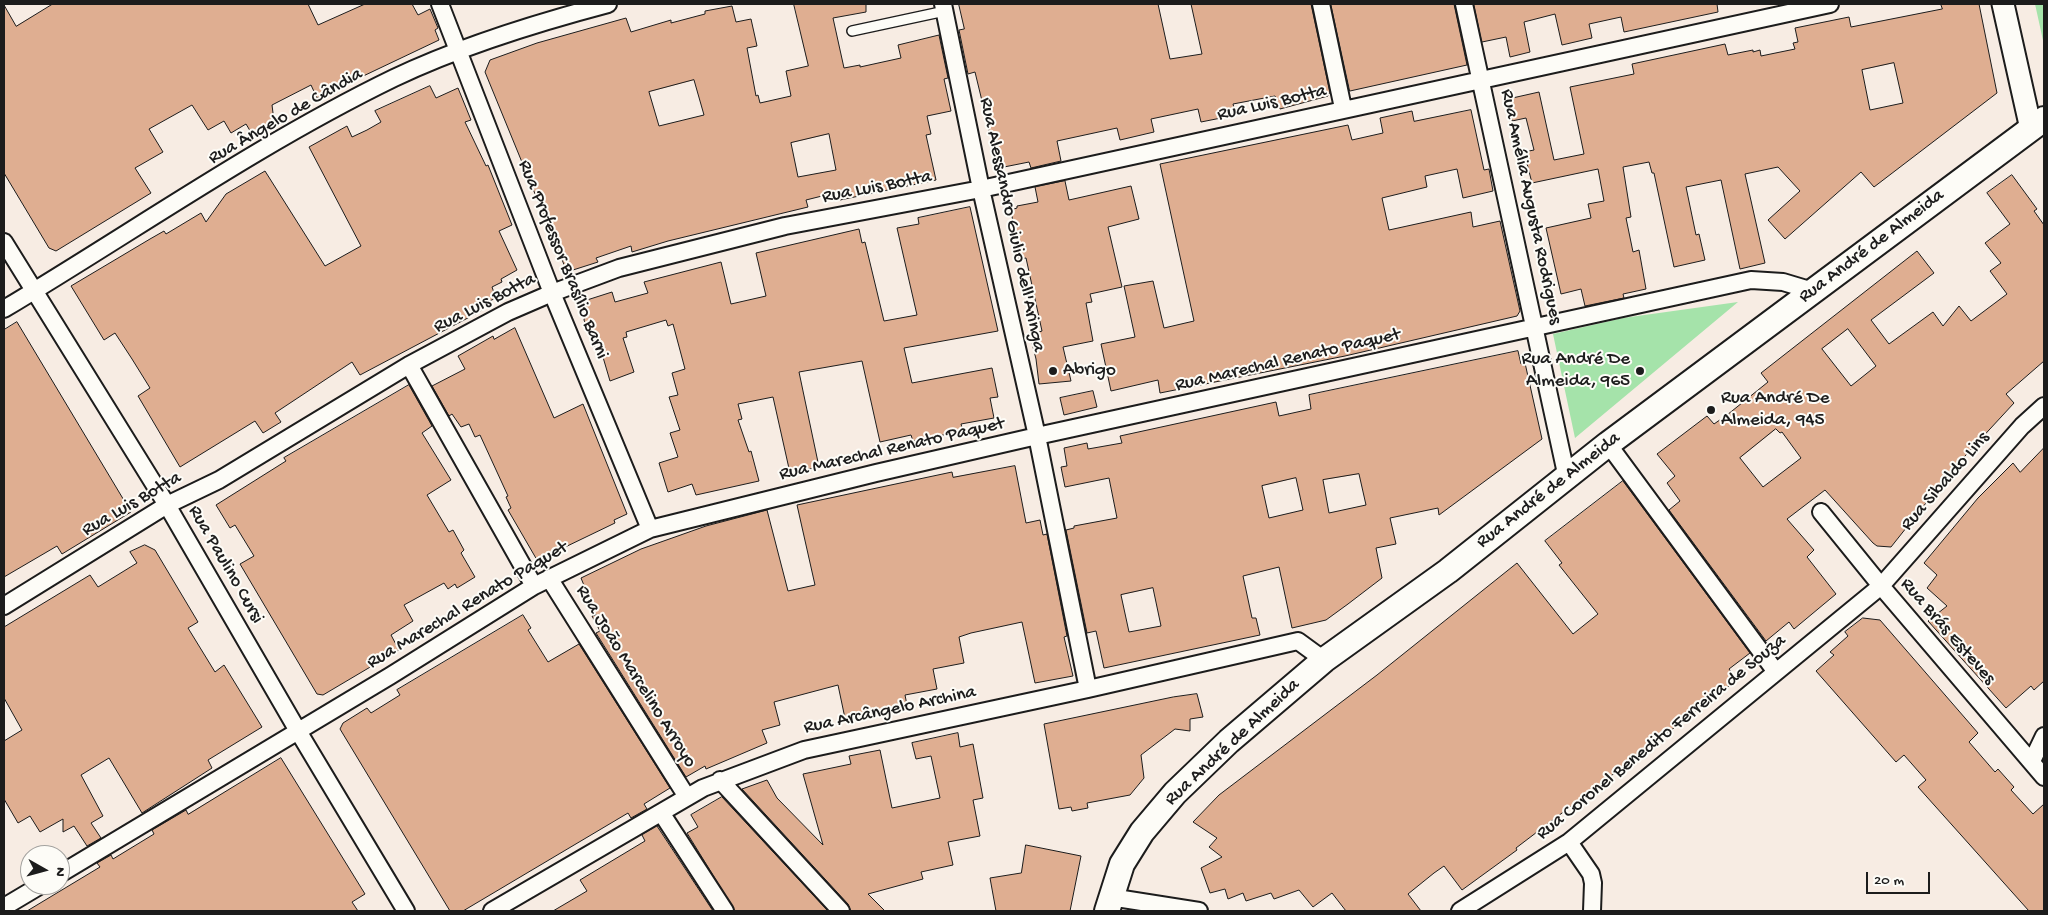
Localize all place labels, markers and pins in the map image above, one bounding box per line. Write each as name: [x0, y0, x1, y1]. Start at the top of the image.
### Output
place label: Rua André De Almeida, 965: [1521, 349, 1630, 393]
place label: Abrigo: [1063, 360, 1116, 382]
marker: Abrigo: [1047, 365, 1059, 377]
marker: Rua André De Almeida, 965: [1634, 365, 1646, 377]
place label: Rua André De Almeida, 945: [1721, 388, 1830, 432]
marker: Rua André De Almeida, 945: [1705, 404, 1717, 416]

